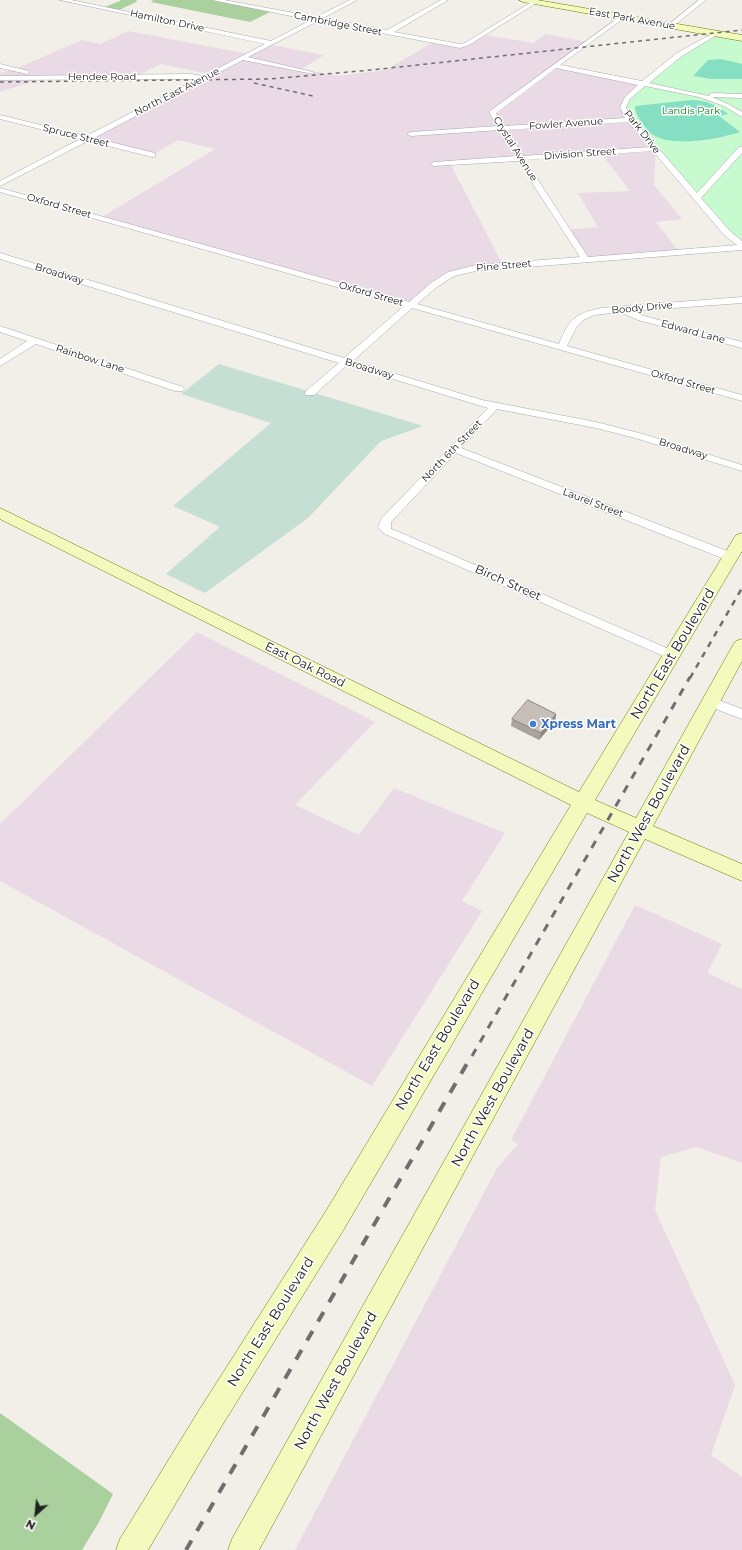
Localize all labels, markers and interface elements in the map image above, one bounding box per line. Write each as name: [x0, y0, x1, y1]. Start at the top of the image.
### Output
street label: East Park Avenue: [588, 6, 676, 32]
street label: Hamilton Drive: [129, 7, 205, 35]
street label: Cambridge Street: [293, 10, 383, 38]
street label: North East Avenue: [132, 65, 222, 119]
street label: Hendee Road: [68, 71, 136, 83]
park label: Landis Park: [662, 105, 720, 117]
street label: Park Drive: [621, 108, 663, 156]
street label: Crystal Avenue: [490, 114, 540, 184]
street label: Fowler Avenue: [529, 115, 603, 133]
street label: Spruce Street: [42, 122, 110, 150]
street label: Division Street: [543, 145, 617, 163]
street label: Oxford Street: [25, 191, 93, 221]
street label: Pine Street: [476, 258, 532, 274]
street label: Broadway: [33, 261, 85, 287]
street label: Oxford Street: [337, 279, 405, 309]
street label: Boody Drive: [611, 299, 673, 317]
street label: Edward Lane: [660, 318, 726, 346]
street label: Rainbow Lane: [54, 342, 126, 376]
street label: Broadway: [343, 356, 395, 382]
street label: Oxford Street: [649, 367, 717, 397]
street label: North 6th Street: [419, 417, 485, 485]
street label: Broadway: [657, 436, 709, 462]
street label: Laurel Street: [561, 486, 625, 520]
street label: Birch Street: [473, 562, 543, 604]
street label: North East Boulevard: [627, 585, 719, 723]
street label: East Oak Road: [262, 639, 348, 691]
place label: Xpress Mart: [541, 717, 616, 731]
marker: Xpress Mart: [528, 719, 538, 729]
street label: North West Boulevard: [604, 742, 694, 886]
street label: North East Boulevard: [392, 976, 484, 1114]
street label: North West Boulevard: [448, 1026, 538, 1170]
street label: North East Boulevard: [224, 1254, 318, 1390]
street label: North West Boulevard: [291, 1309, 381, 1453]
north arrow: [16, 1494, 56, 1534]
text: N: [23, 1516, 38, 1533]

